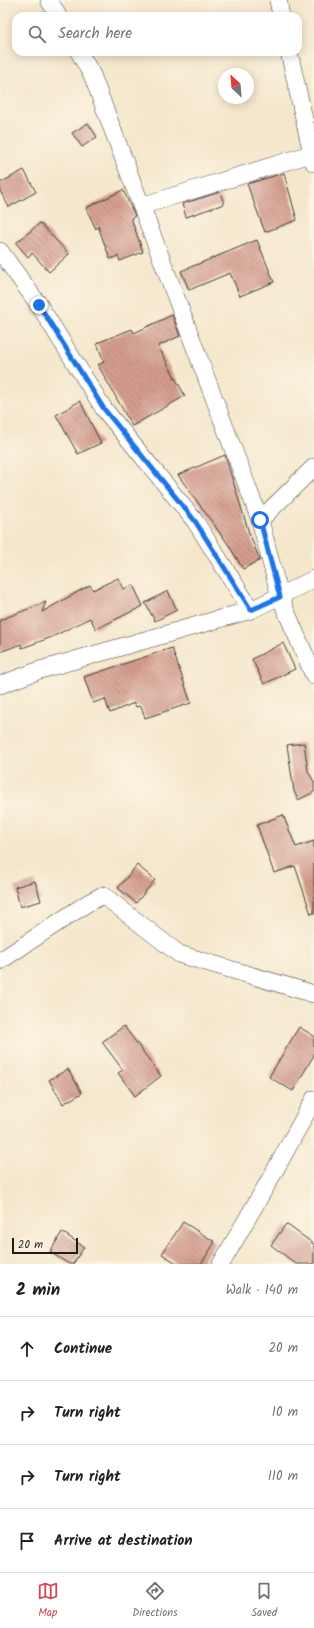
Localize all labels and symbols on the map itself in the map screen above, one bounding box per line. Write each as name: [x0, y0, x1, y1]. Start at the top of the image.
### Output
north arrow: [218, 68, 254, 104]
route end: [30, 296, 48, 314]
route start: [251, 511, 269, 529]
scale bar: [12, 1236, 78, 1255]

